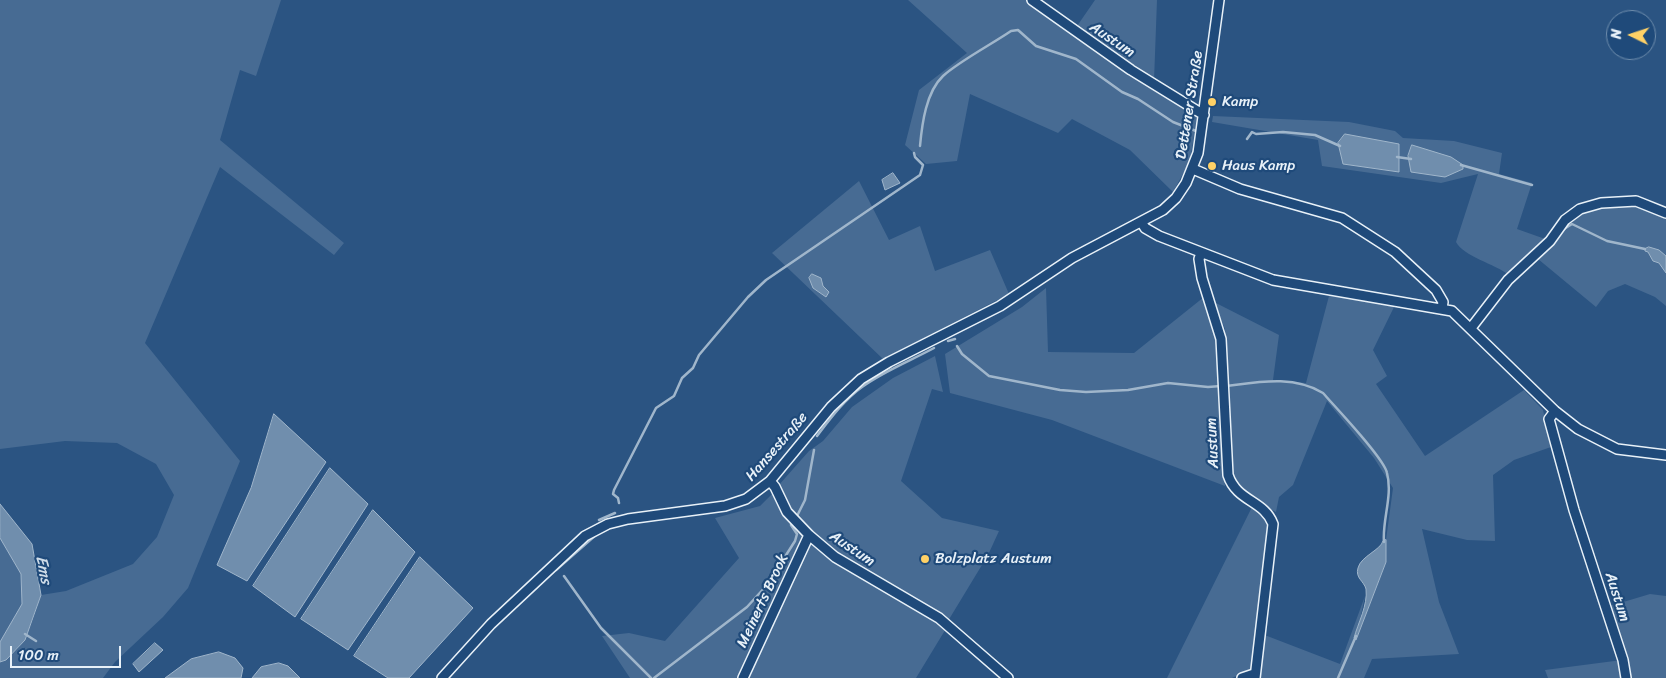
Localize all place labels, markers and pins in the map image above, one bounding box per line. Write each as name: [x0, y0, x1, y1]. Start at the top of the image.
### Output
place label: Kamp: [1222, 93, 1258, 111]
marker: Kamp: [1206, 96, 1218, 108]
place label: Haus Kamp: [1222, 157, 1295, 175]
marker: Haus Kamp: [1206, 160, 1218, 172]
place label: Bolzplatz Austum: [935, 550, 1052, 568]
marker: Bolzplatz Austum: [919, 553, 931, 565]

